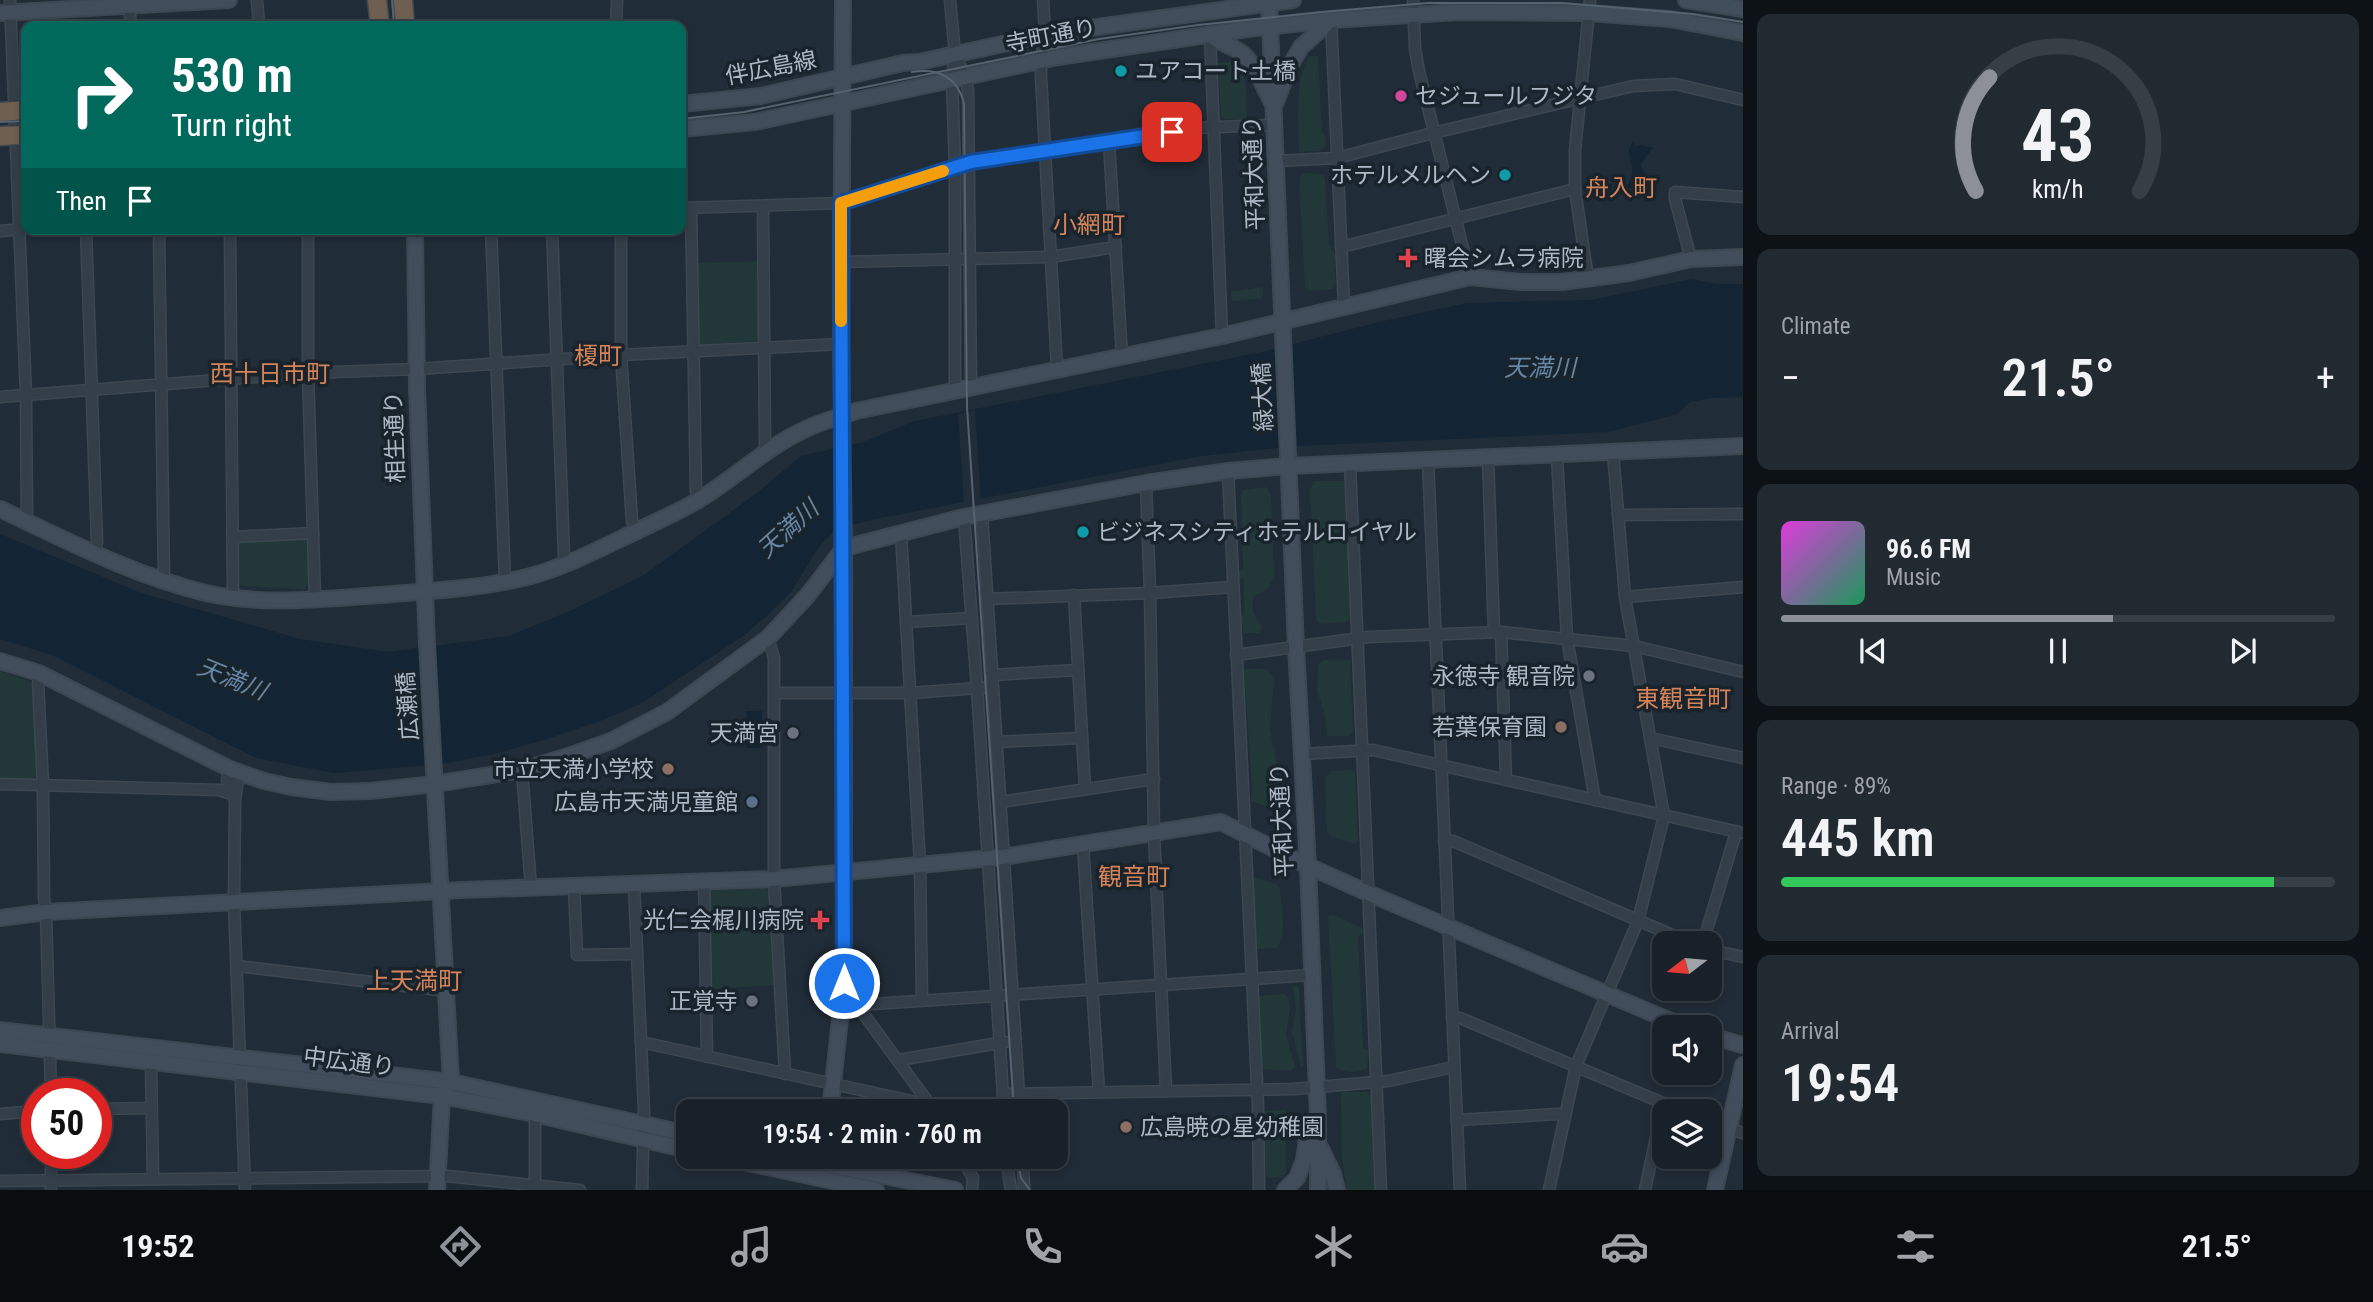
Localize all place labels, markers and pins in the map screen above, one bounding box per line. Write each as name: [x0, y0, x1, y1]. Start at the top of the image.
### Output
place label: ユアコート土橋: [1135, 58, 1296, 85]
marker: ユアコート土橋: [1113, 63, 1129, 79]
place label: セジュールフジタ: [1415, 83, 1597, 110]
marker: セジュールフジタ: [1393, 88, 1409, 104]
pin: [1142, 102, 1202, 162]
place label: ホテルメルヘン: [1330, 162, 1491, 189]
marker: ホテルメルヘン: [1497, 167, 1513, 183]
place label: 曙会シムラ病院: [1424, 245, 1584, 272]
marker: 曙会シムラ病院: [1398, 248, 1418, 268]
place label: ビジネスシティホテルロイヤル: [1097, 519, 1417, 546]
marker: ビジネスシティホテルロイヤル: [1075, 524, 1091, 540]
place label: 永徳寺 観音院: [1432, 663, 1575, 690]
marker: 永徳寺 観音院: [1581, 668, 1597, 684]
place label: 若葉保育園: [1432, 714, 1547, 741]
marker: 若葉保育園: [1553, 719, 1569, 735]
place label: 天満宮: [710, 720, 779, 747]
marker: 天満宮: [785, 725, 801, 741]
place label: 市立天満小学校: [493, 756, 654, 783]
marker: 市立天満小学校: [660, 761, 676, 777]
place label: 広島市天満児童館: [554, 789, 738, 816]
marker: 広島市天満児童館: [744, 794, 760, 810]
place label: 光仁会梶川病院: [643, 907, 804, 934]
marker: 光仁会梶川病院: [810, 910, 830, 930]
place label: 正覚寺: [669, 988, 738, 1015]
marker: 正覚寺: [744, 993, 760, 1009]
place label: 広島暁の星幼稚園: [1140, 1114, 1324, 1141]
marker: 広島暁の星幼稚園: [1118, 1119, 1134, 1135]

